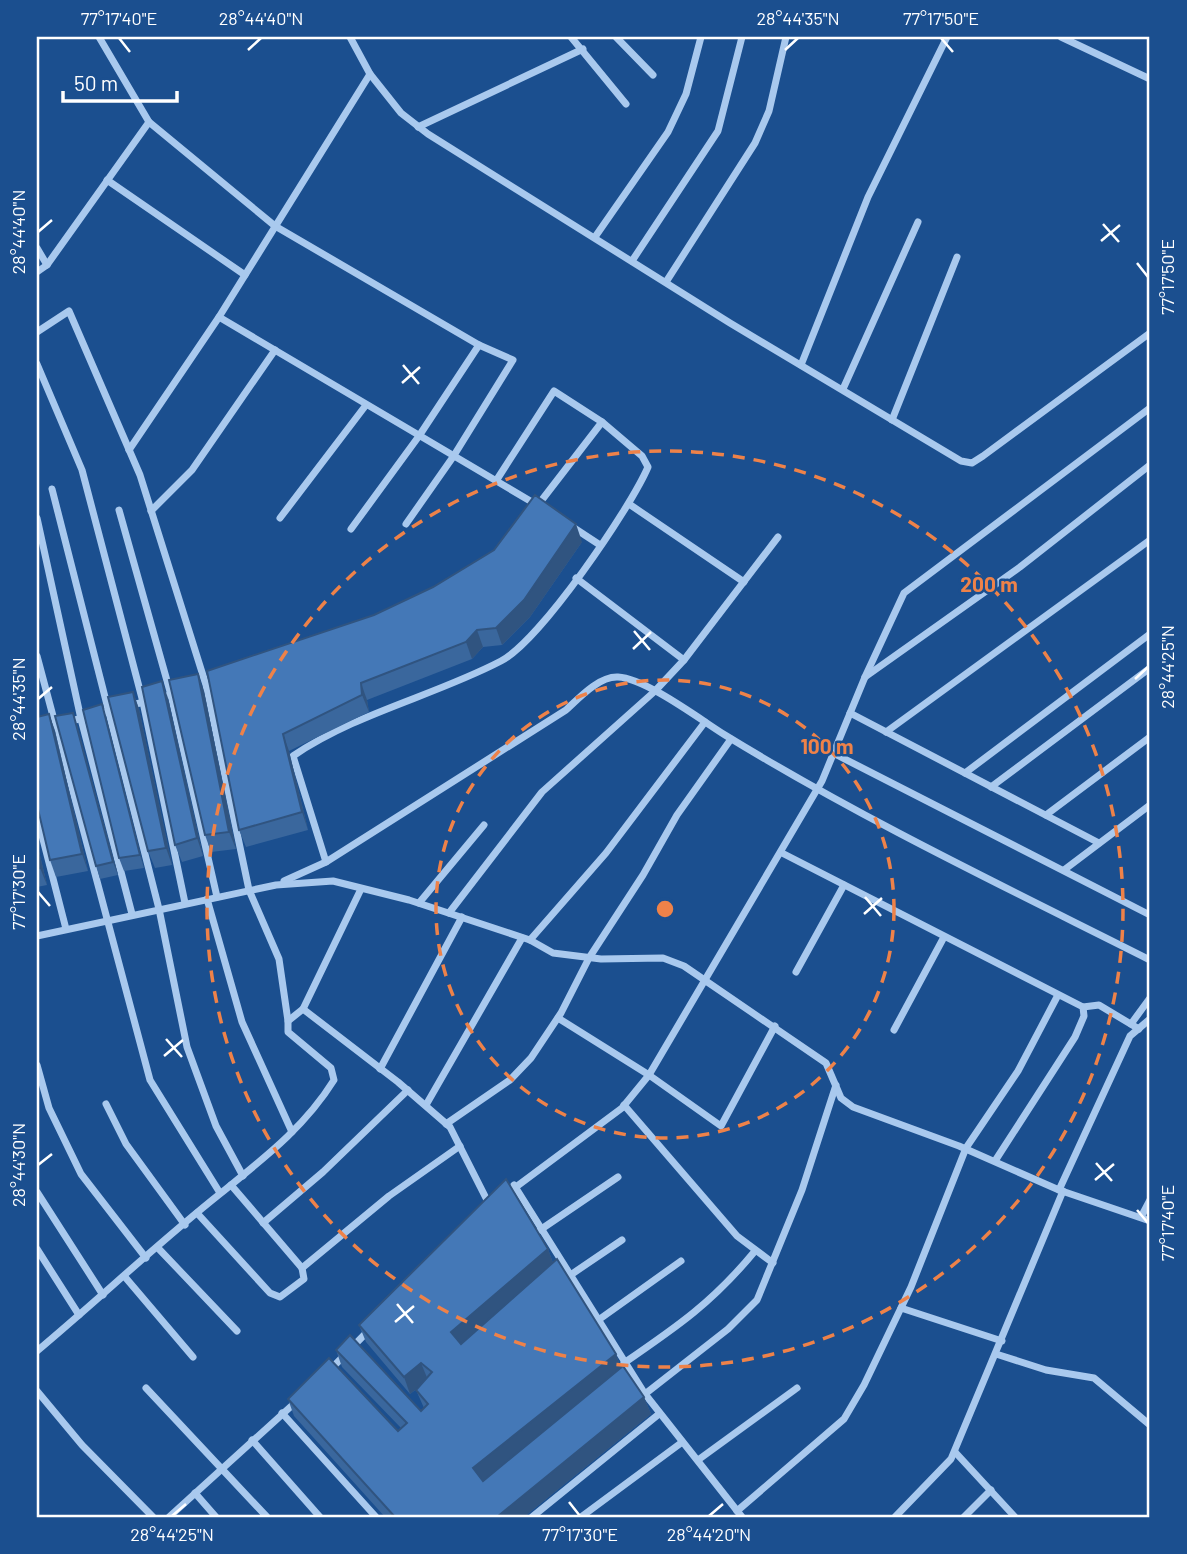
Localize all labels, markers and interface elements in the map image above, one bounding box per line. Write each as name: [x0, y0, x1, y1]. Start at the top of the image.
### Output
text: 77°17'40"E: [81, 7, 157, 29]
text: 28°44'40"N: [219, 7, 303, 29]
text: 28°44'35"N: [756, 7, 840, 29]
text: 77°17'50"E: [903, 7, 979, 29]
scale bar: [63, 60, 177, 104]
text: 50 m: [74, 70, 118, 95]
text: 28°44'40"N: [7, 190, 29, 274]
text: 77°17'50"E: [1156, 239, 1178, 315]
text: 200 m: [960, 571, 1018, 596]
text: 28°44'25"N: [1156, 625, 1178, 709]
text: 28°44'35"N: [7, 657, 29, 741]
text: 100 m: [800, 733, 854, 758]
text: 77°17'30"E: [7, 854, 29, 930]
centre of rings: [653, 897, 677, 921]
text: 28°44'30"N: [7, 1123, 29, 1207]
text: 77°17'40"E: [1156, 1185, 1178, 1261]
text: 28°44'25"N: [130, 1523, 214, 1545]
text: 77°17'30"E: [542, 1523, 618, 1545]
text: 28°44'20"N: [667, 1523, 751, 1545]

